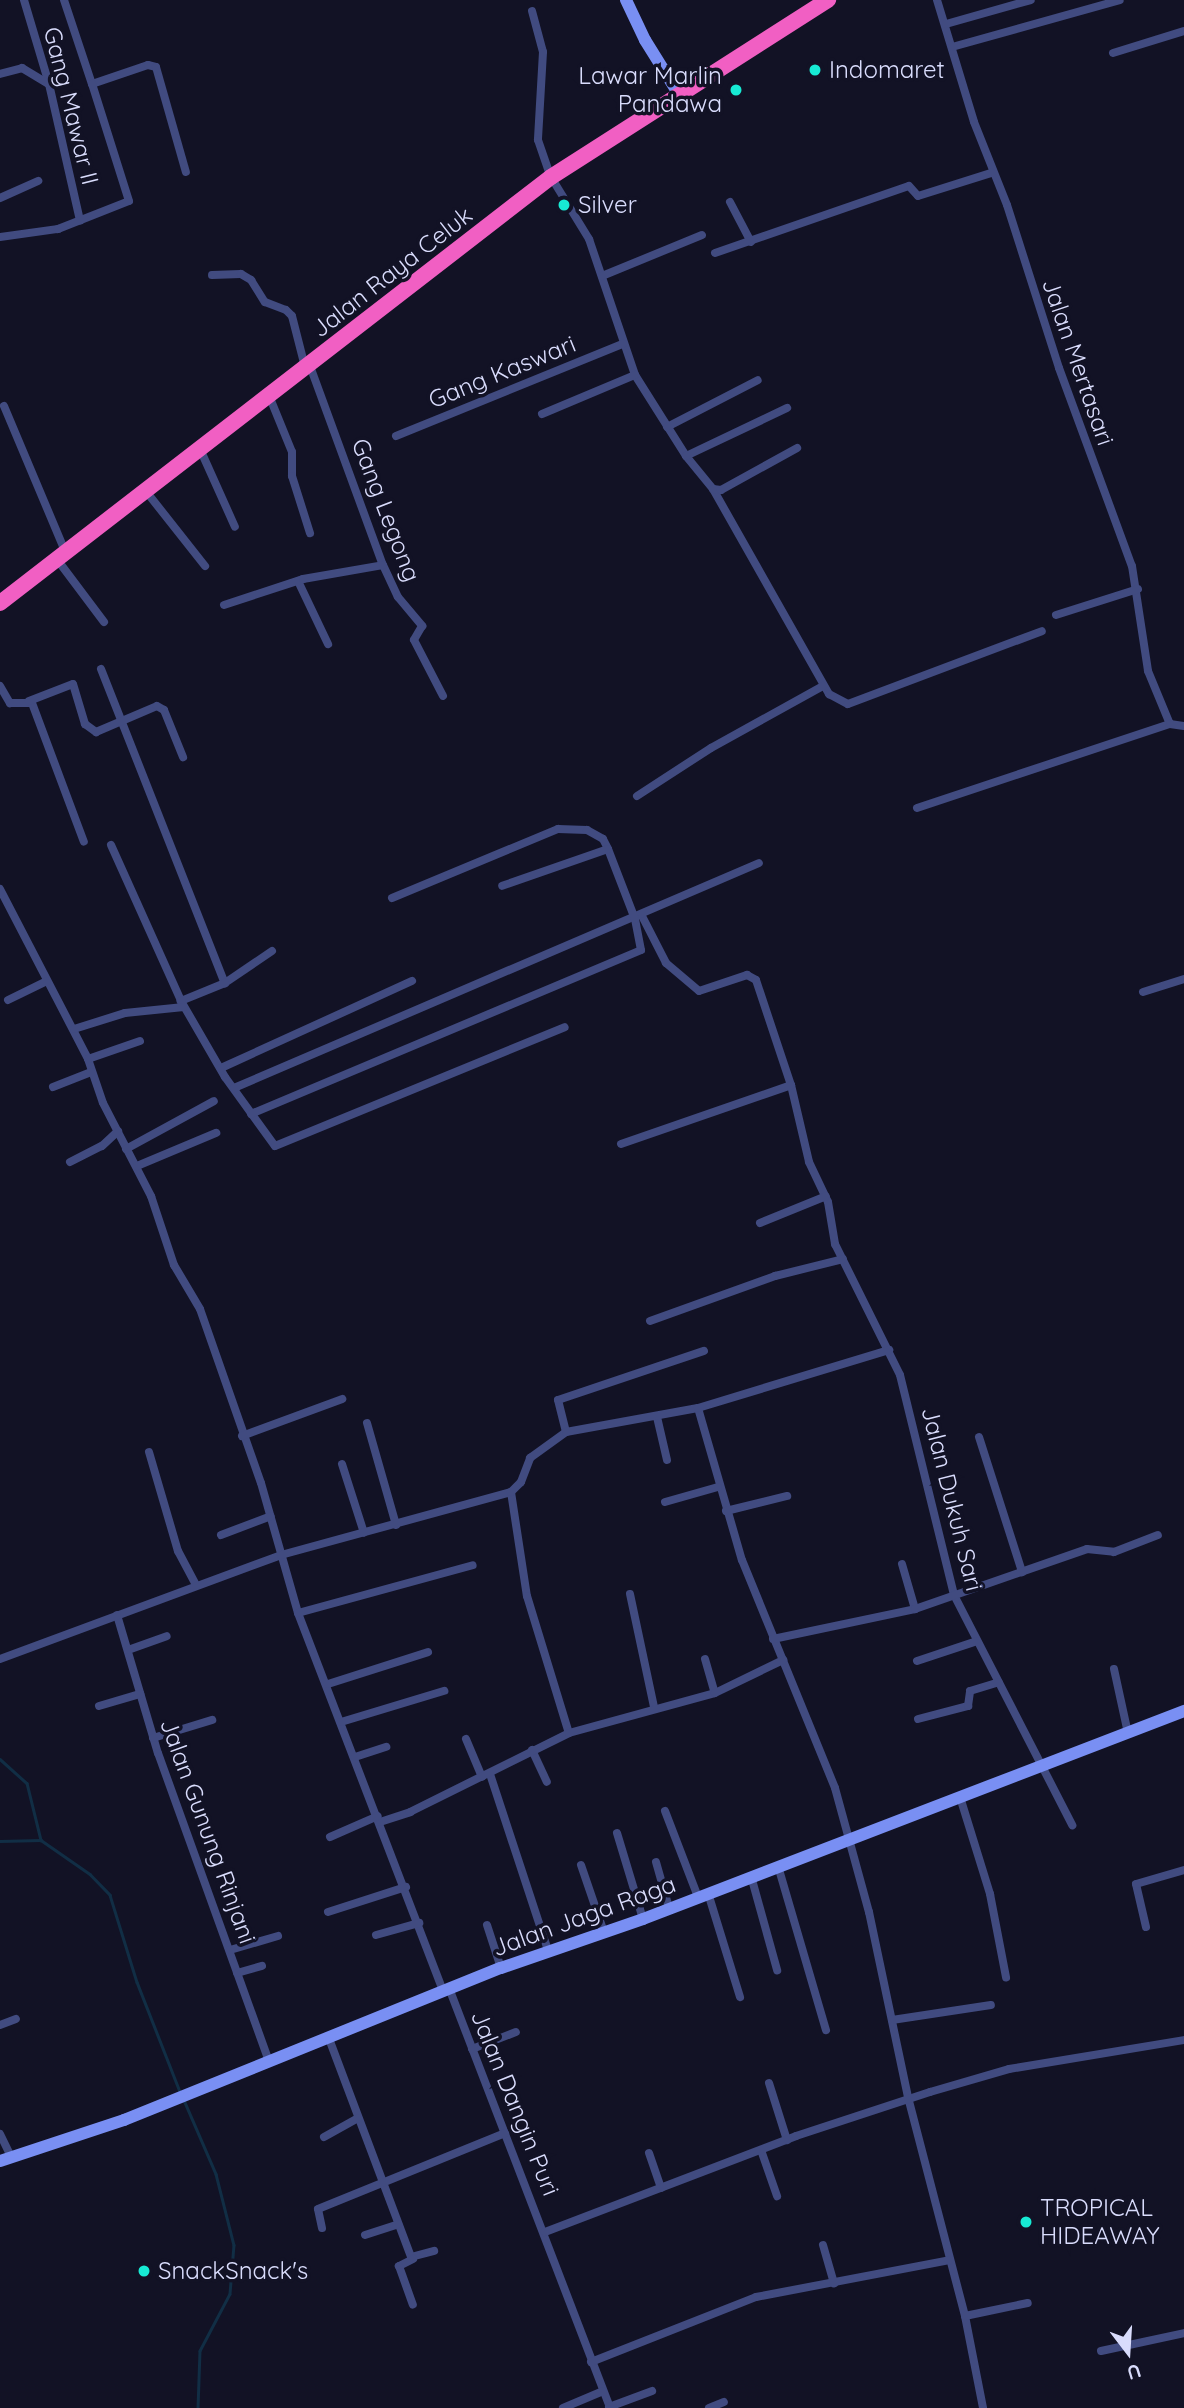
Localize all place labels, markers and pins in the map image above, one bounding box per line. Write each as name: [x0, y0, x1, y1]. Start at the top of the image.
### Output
place label: Indomaret: [829, 56, 945, 84]
place label: Lawar Marlin Pandawa: [578, 62, 722, 118]
marker: Indomaret: [807, 62, 823, 78]
marker: Lawar Marlin Pandawa: [728, 82, 744, 98]
place label: Silver: [578, 191, 637, 219]
marker: Silver: [556, 197, 572, 213]
place label: TROPICAL HIDEAWAY: [1040, 2194, 1160, 2250]
marker: TROPICAL HIDEAWAY: [1018, 2214, 1034, 2230]
place label: SnackSnack's: [158, 2257, 308, 2285]
marker: SnackSnack's: [136, 2263, 152, 2279]

